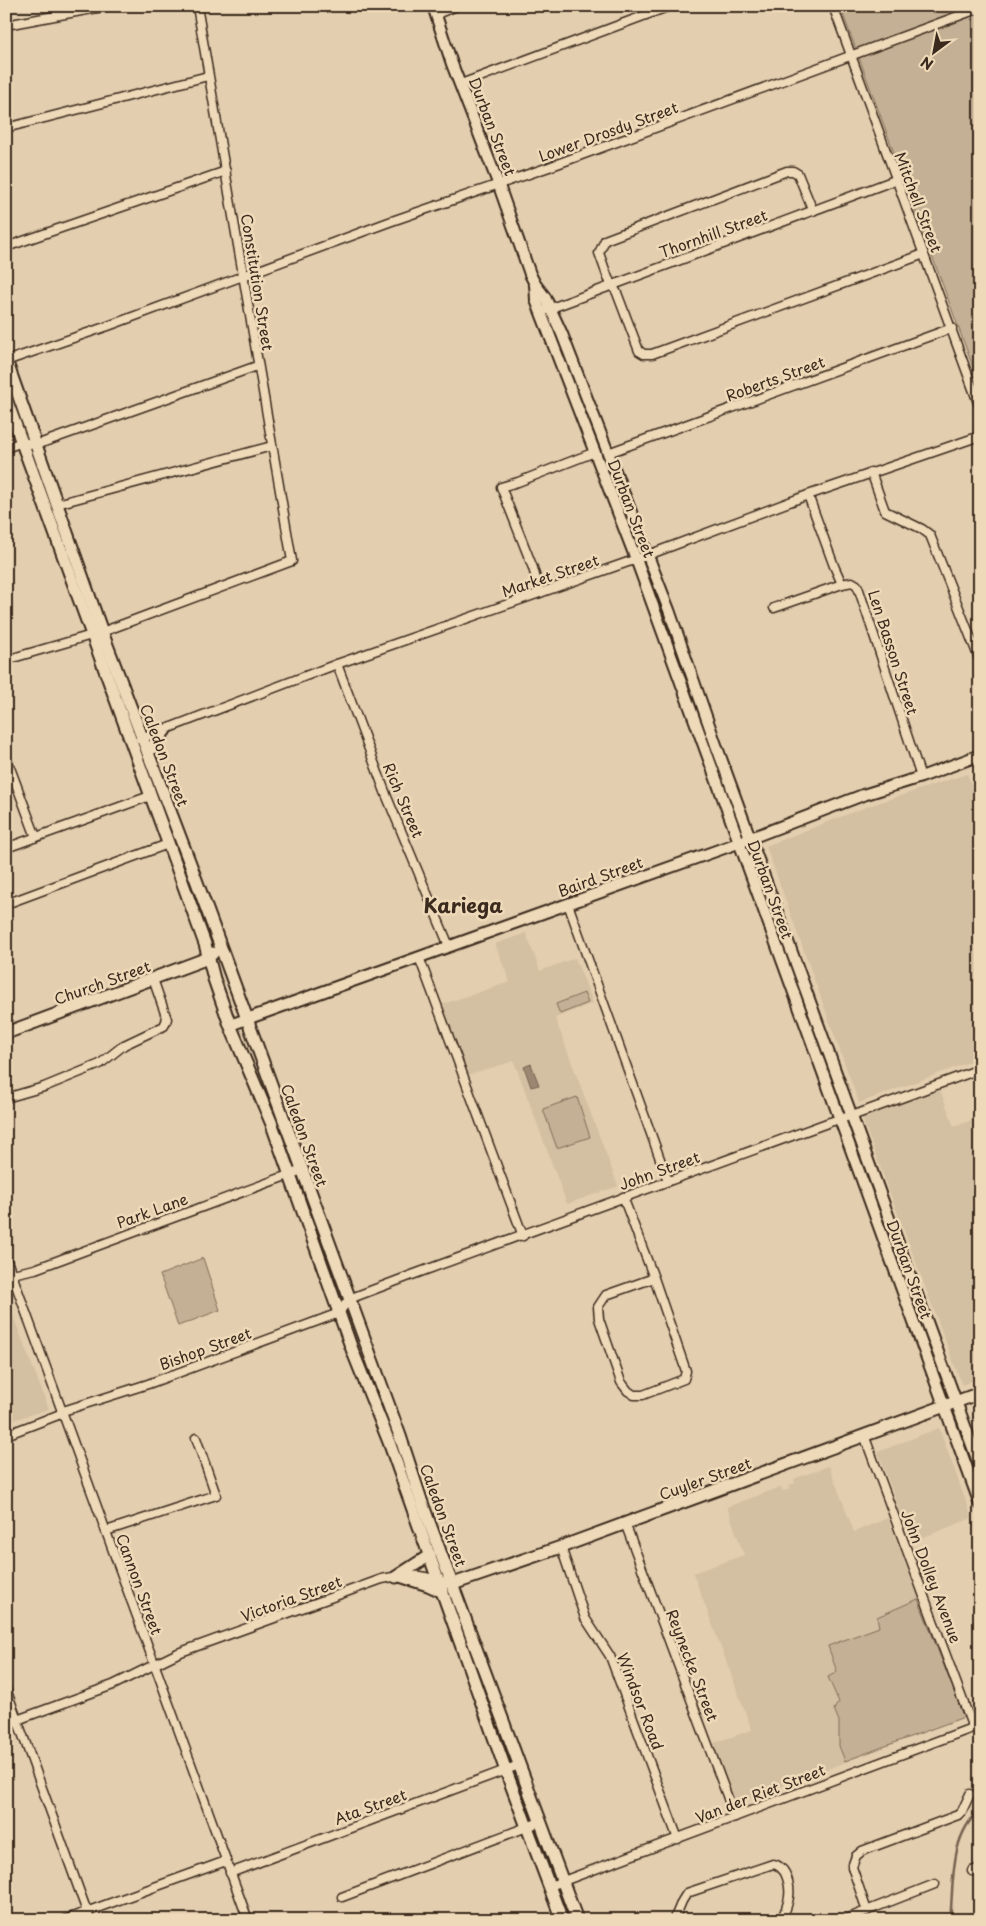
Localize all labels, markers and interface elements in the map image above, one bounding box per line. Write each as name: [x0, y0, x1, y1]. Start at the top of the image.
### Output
north arrow: [908, 28, 958, 78]
text: N: [917, 52, 937, 75]
street label: Durban Street: [464, 73, 522, 179]
street label: Lower Drosdy Street: [535, 95, 681, 167]
street label: Mitchell Street: [889, 148, 949, 256]
street label: Thornhill Street: [656, 203, 770, 263]
street label: Constitution Street: [236, 212, 280, 352]
street label: Roberts Street: [722, 349, 828, 407]
street label: Durban Street: [603, 455, 661, 561]
street label: Market Street: [498, 548, 602, 602]
street label: Len Basson Street: [863, 587, 925, 717]
street label: Caledon Street: [135, 700, 195, 810]
street label: Rich Street: [378, 759, 430, 841]
street label: Durban Street: [742, 836, 800, 942]
street label: Baird Street: [554, 850, 646, 902]
district label: Kariega: [423, 890, 503, 920]
street label: Church Street: [51, 954, 153, 1010]
street label: Caledon Street: [276, 1080, 334, 1190]
street label: John Street: [615, 1145, 703, 1195]
street label: Park Lane: [113, 1187, 191, 1233]
street label: Durban Street: [881, 1216, 939, 1322]
street label: Bishop Street: [156, 1321, 254, 1375]
street label: Cuyler Street: [656, 1451, 754, 1505]
street label: Caledon Street: [415, 1460, 473, 1570]
street label: John Dolley Avenue: [896, 1506, 968, 1646]
street label: Cannon Street: [111, 1530, 169, 1638]
street label: Victoria Street: [237, 1569, 345, 1627]
street label: Reynecke Street: [661, 1606, 725, 1724]
street label: Windsor Road: [612, 1649, 670, 1753]
street label: Van der Riet Street: [692, 1758, 828, 1828]
street label: Ata Street: [331, 1782, 409, 1830]

